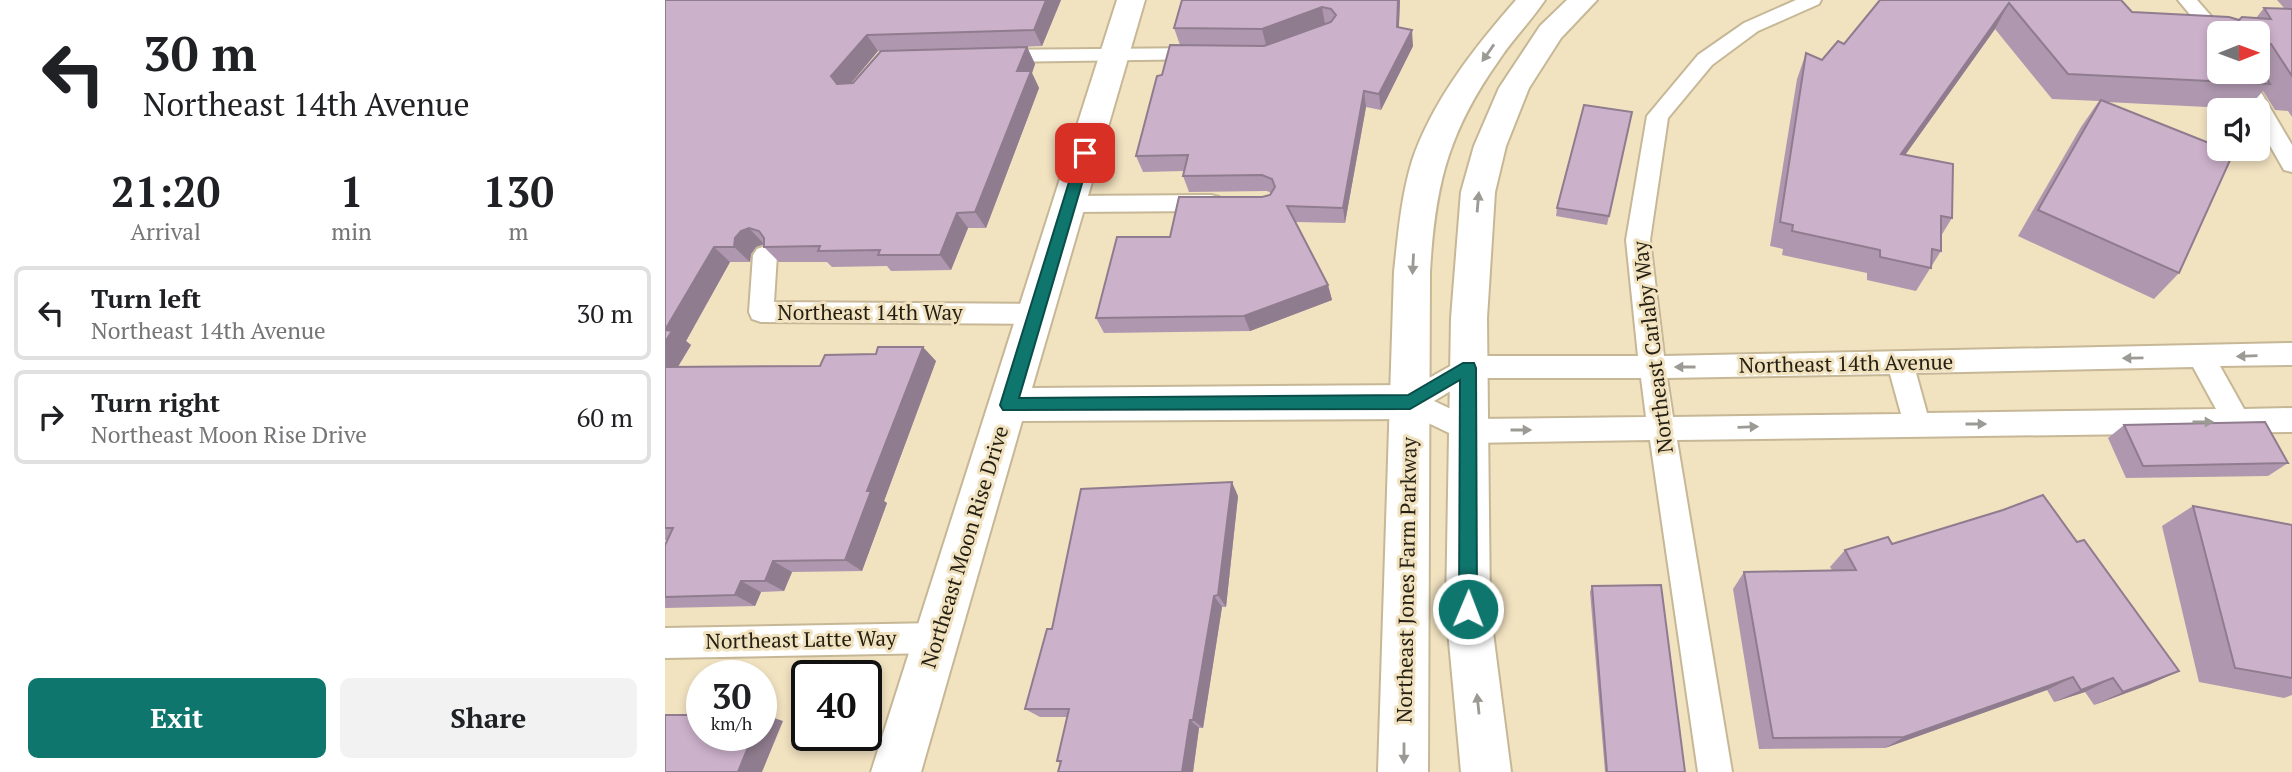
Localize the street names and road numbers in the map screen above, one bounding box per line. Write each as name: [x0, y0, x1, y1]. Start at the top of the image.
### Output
street label: Northeast Carlaby Way: [1625, 239, 1679, 455]
street label: Northeast 14th Way: [777, 298, 963, 326]
street label: Northeast 14th Avenue: [1739, 347, 1953, 379]
street label: Northeast Moon Rise Drive: [914, 422, 1014, 671]
street label: Northeast Jones Farm Parkway: [1390, 436, 1423, 723]
street label: Northeast Latte Way: [705, 623, 897, 655]

